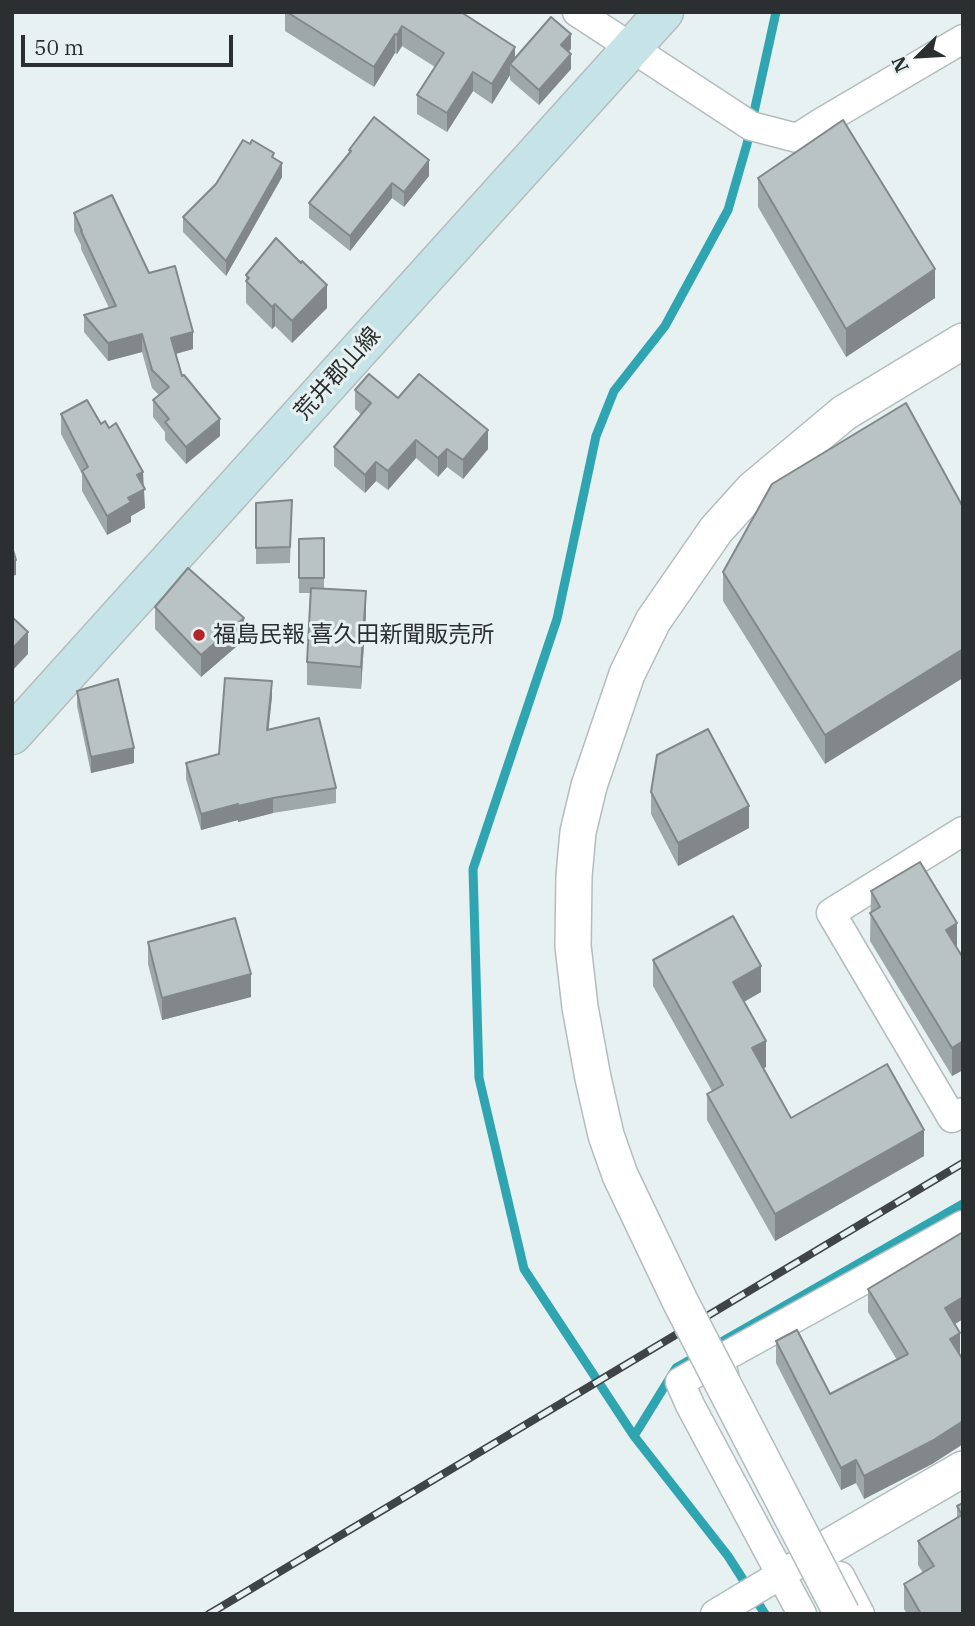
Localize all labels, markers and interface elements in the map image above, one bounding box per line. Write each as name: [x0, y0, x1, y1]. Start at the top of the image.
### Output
scale bar: [24, 21, 236, 65]
north arrow: [884, 21, 954, 91]
text: 50 m: [34, 33, 84, 61]
text: N: [886, 53, 914, 76]
street label: 荒井郡山線: [289, 322, 387, 426]
place label: 福島民報 喜久田新聞販売所: [213, 621, 494, 649]
marker: 福島民報 喜久田新聞販売所: [191, 627, 207, 643]

